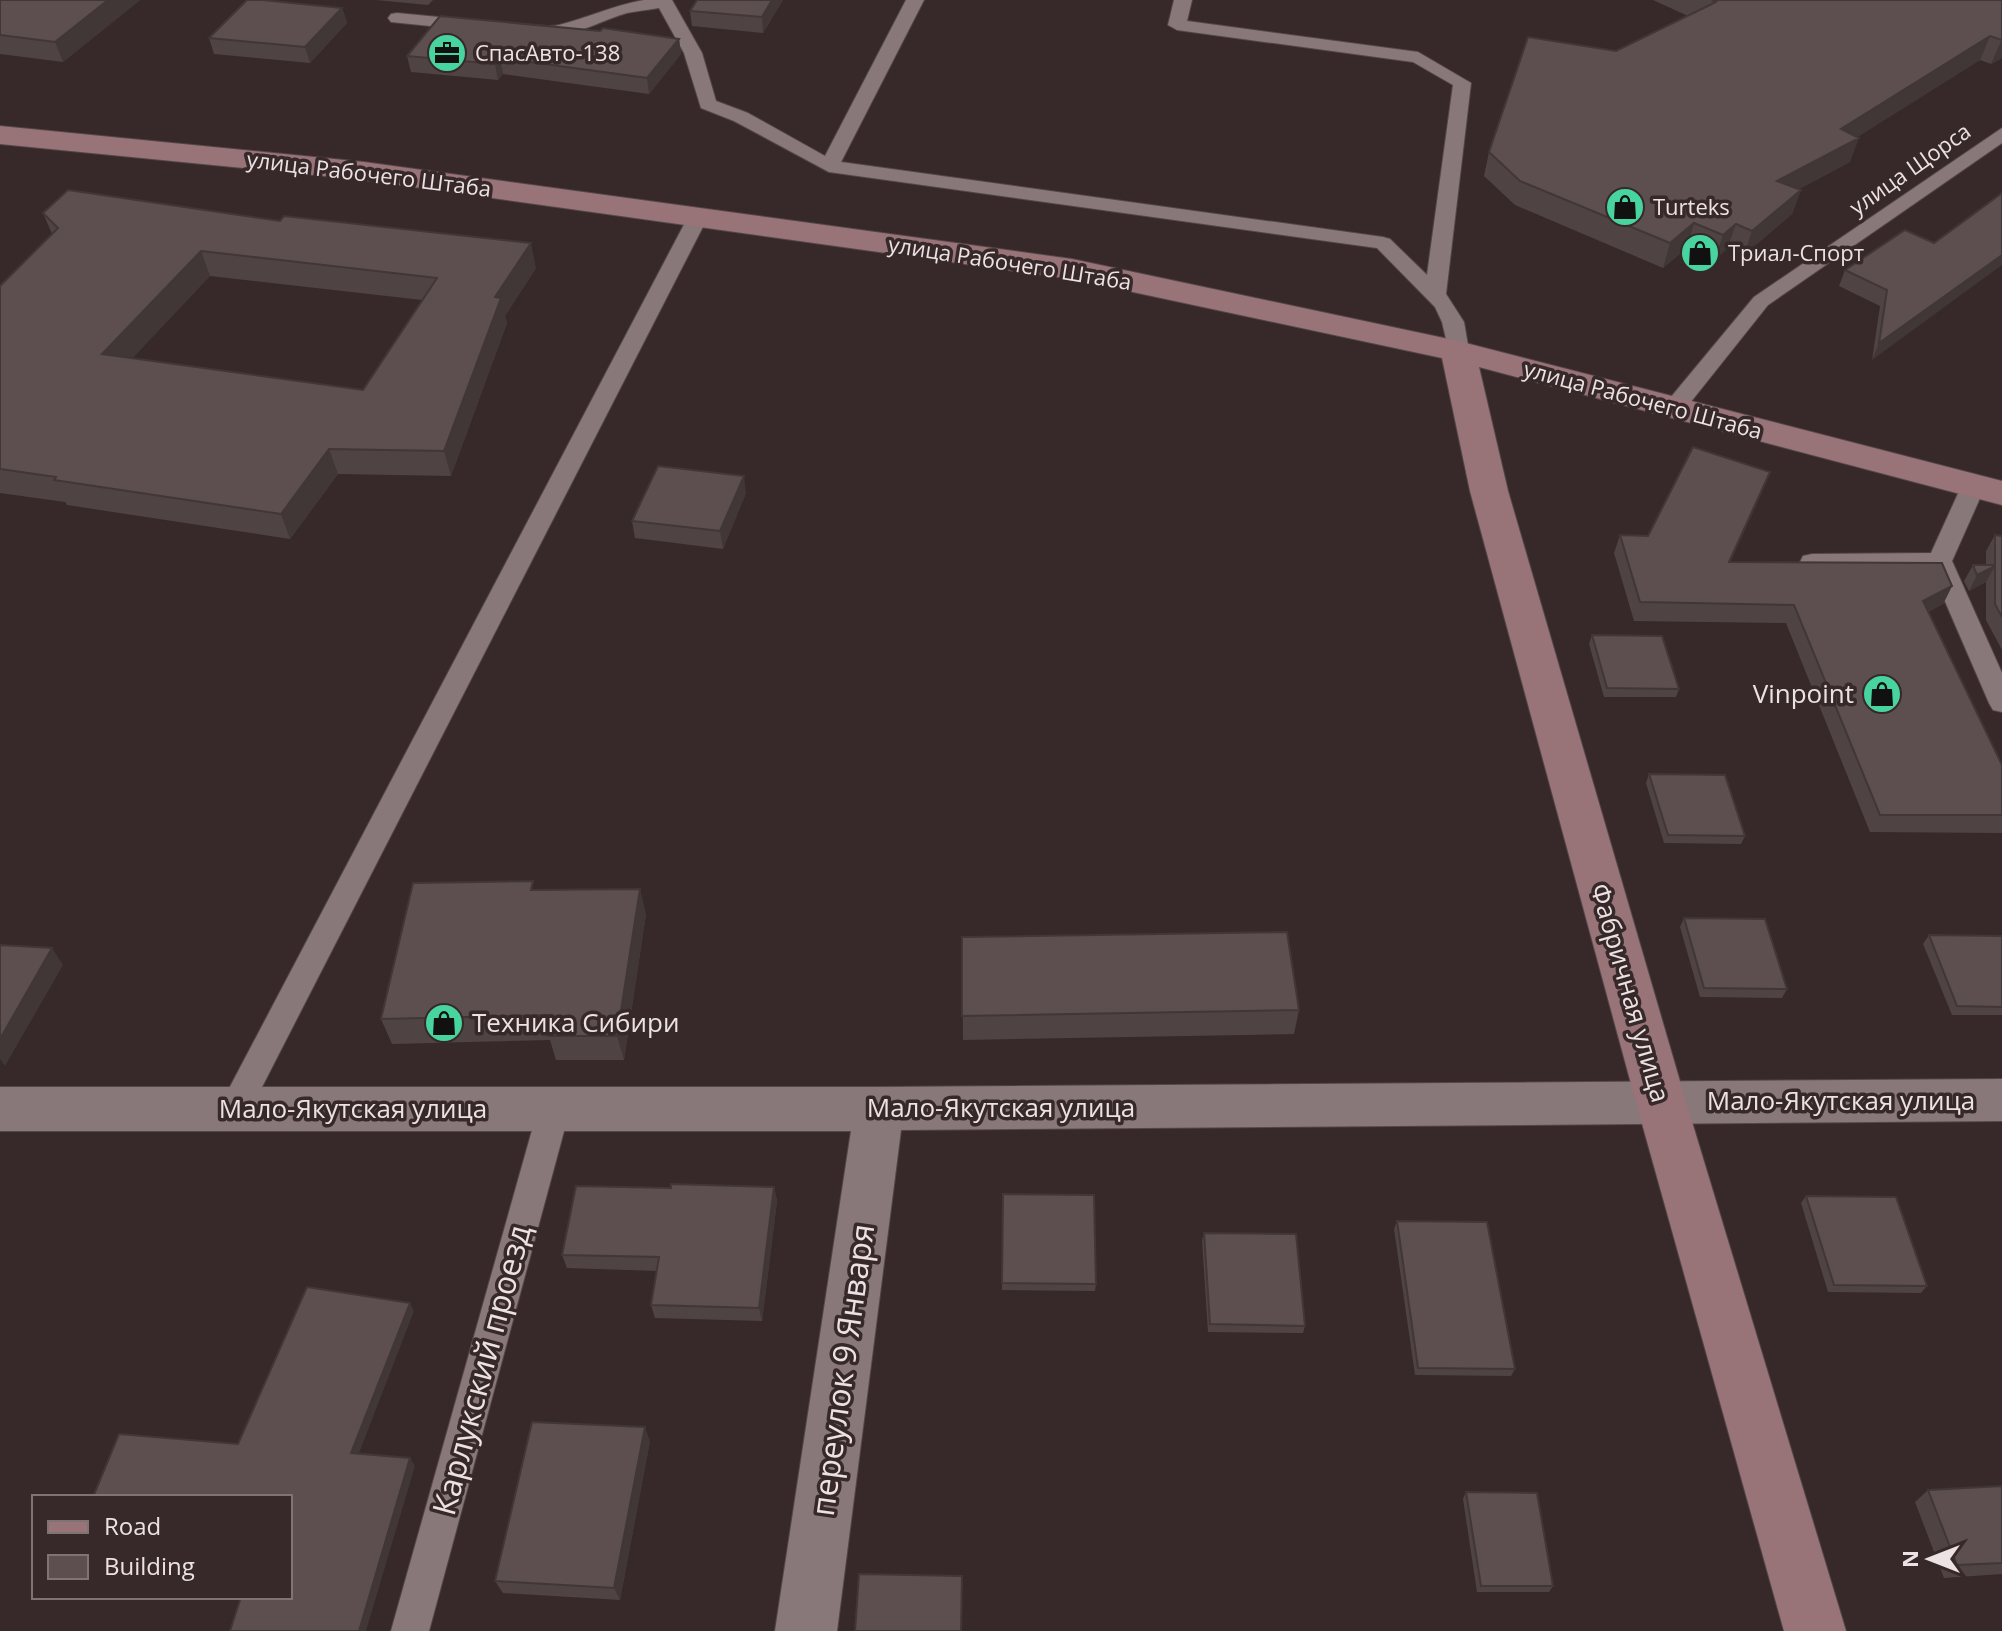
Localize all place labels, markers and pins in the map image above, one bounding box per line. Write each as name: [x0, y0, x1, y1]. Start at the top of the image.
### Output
office icon: СпасАвто-138: [426, 32, 468, 74]
place label: СпасАвто-138: [475, 37, 620, 67]
shop icon: Turteks: [1604, 186, 1646, 228]
place label: Turteks: [1653, 191, 1730, 221]
shop icon: Триал-Спорт: [1679, 232, 1721, 274]
place label: Триал-Спорт: [1728, 237, 1864, 267]
shop icon: Vinpoint: [1861, 673, 1903, 715]
place label: Vinpoint: [1753, 675, 1854, 711]
shop icon: Техника Сибири: [423, 1002, 465, 1044]
place label: Техника Сибири: [472, 1004, 679, 1040]

